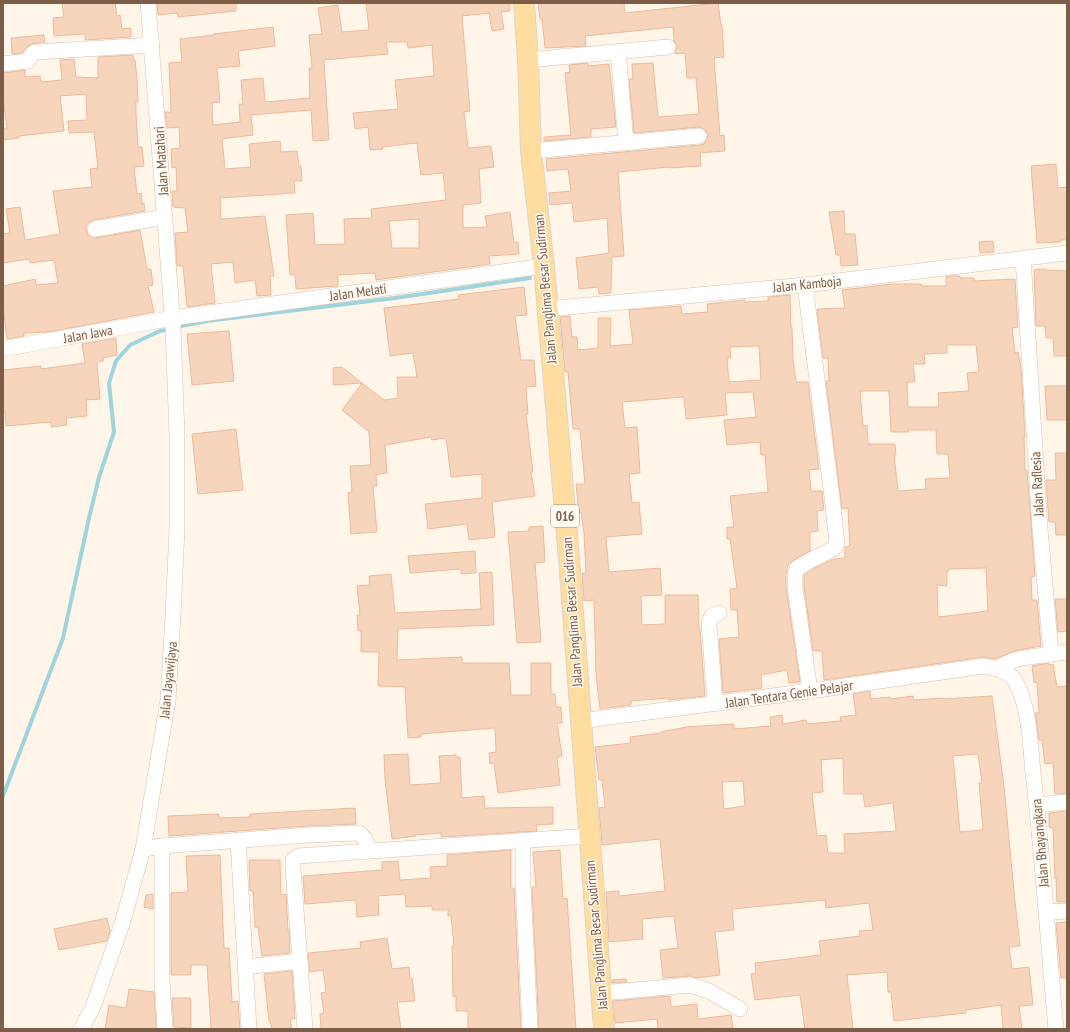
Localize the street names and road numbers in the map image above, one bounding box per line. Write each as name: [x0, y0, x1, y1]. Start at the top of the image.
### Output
street label: Jalan Matahari: [150, 126, 172, 197]
street label: Jalan Panglima Besar Sudirman: [529, 213, 561, 366]
street label: Jalan Kamboja: [771, 271, 842, 297]
street label: Jalan Melati: [327, 279, 388, 305]
street label: Jalan Jawa: [61, 321, 114, 347]
street label: Jalan Raflesia: [1026, 451, 1048, 518]
road number: 016: [551, 505, 579, 527]
street label: Jalan Panglima Besar Sudirman: [558, 537, 586, 688]
street label: Jalan Jayawijaya: [155, 640, 181, 721]
street label: Jalan Tentara Genie Pelajar: [723, 676, 854, 712]
street label: Jalan Bhayangkara: [1027, 798, 1053, 889]
street label: Jalan Panglima Besar Sudirman: [580, 859, 612, 1012]

